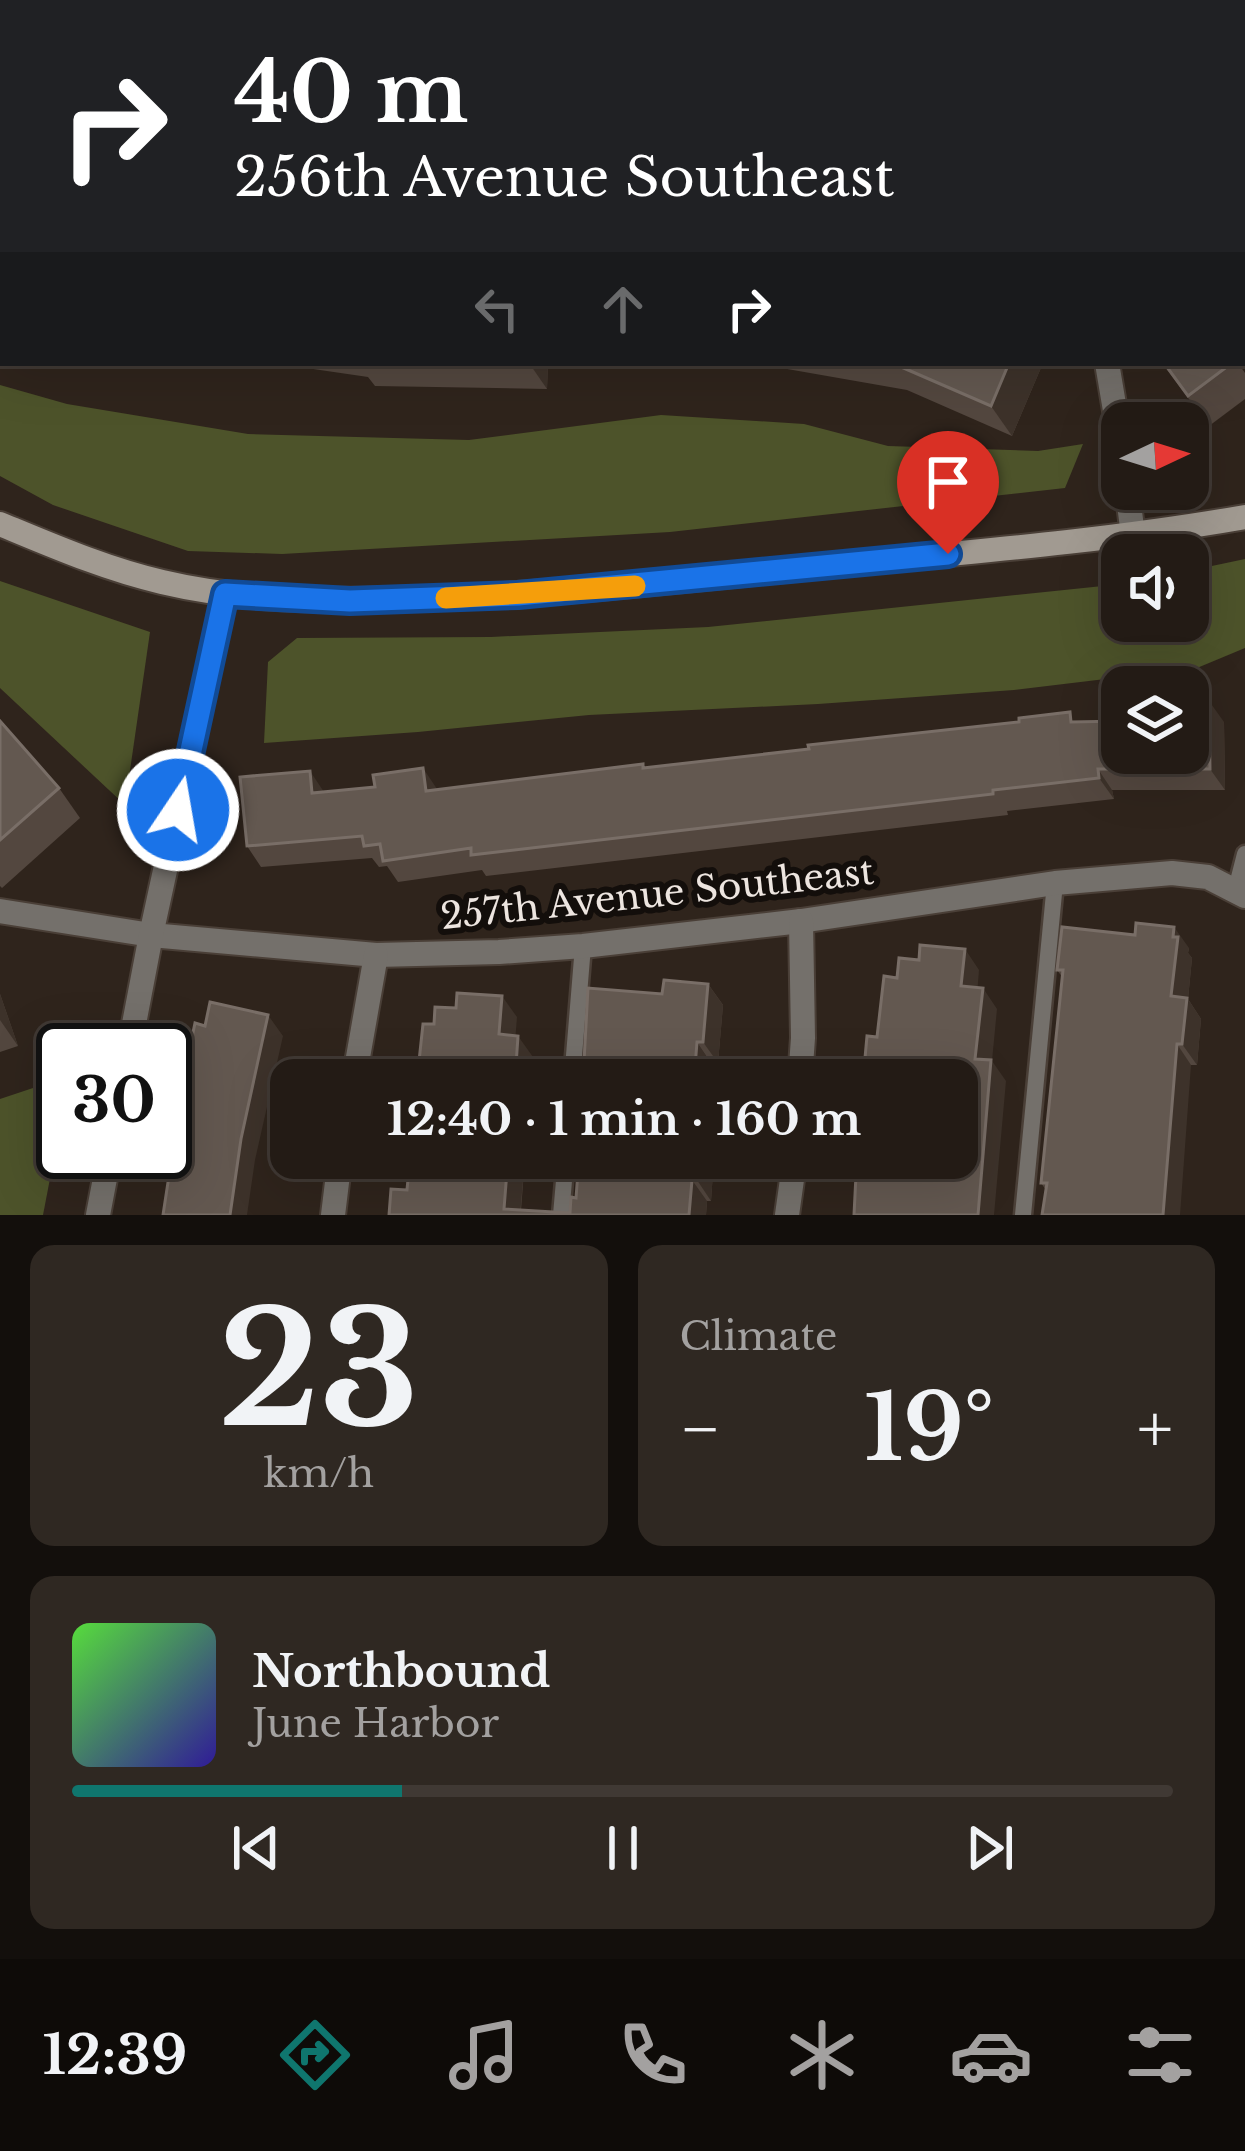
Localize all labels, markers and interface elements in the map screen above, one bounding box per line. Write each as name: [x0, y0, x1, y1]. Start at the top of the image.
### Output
text: 40 m: [234, 41, 468, 145]
icon: right: [36, 48, 192, 204]
text: 256th Avenue Southeast: [234, 144, 894, 211]
icon: left: [464, 276, 530, 342]
icon: ahead: [590, 276, 656, 342]
icon: right: [716, 276, 782, 342]
north arrow: [1101, 402, 1209, 510]
map controls: [1101, 402, 1209, 774]
pin: [897, 431, 999, 554]
icon: arrive: [915, 449, 981, 515]
button: sound: [1101, 534, 1209, 642]
button: layers: [1101, 666, 1209, 774]
position arrow: [115, 747, 241, 873]
street label: 257th Avenue Southeast: [438, 849, 876, 939]
speed limit sign: 30: [36, 1023, 192, 1179]
text: 12:40 · 1 min · 160 m: [387, 1091, 861, 1147]
text: 23: [218, 1274, 419, 1467]
text: Climate: [680, 1312, 837, 1361]
text: 19°: [864, 1373, 994, 1484]
text: −: [680, 1388, 721, 1470]
text: +: [1137, 1388, 1173, 1470]
text: km/h: [263, 1449, 374, 1498]
text: Northbound: [252, 1643, 550, 1699]
text: June Harbor: [252, 1699, 499, 1748]
icon: previous: [223, 1815, 289, 1881]
icon: pause: [590, 1815, 656, 1881]
icon: next: [957, 1815, 1023, 1881]
icon: directions: [273, 2013, 357, 2097]
icon: music: [442, 2013, 526, 2097]
icon: phone: [611, 2013, 695, 2097]
icon: climate: [780, 2013, 864, 2097]
icon: car: [949, 2013, 1033, 2097]
icon: filters: [1118, 2013, 1202, 2097]
text: 12:39: [43, 2022, 187, 2089]

